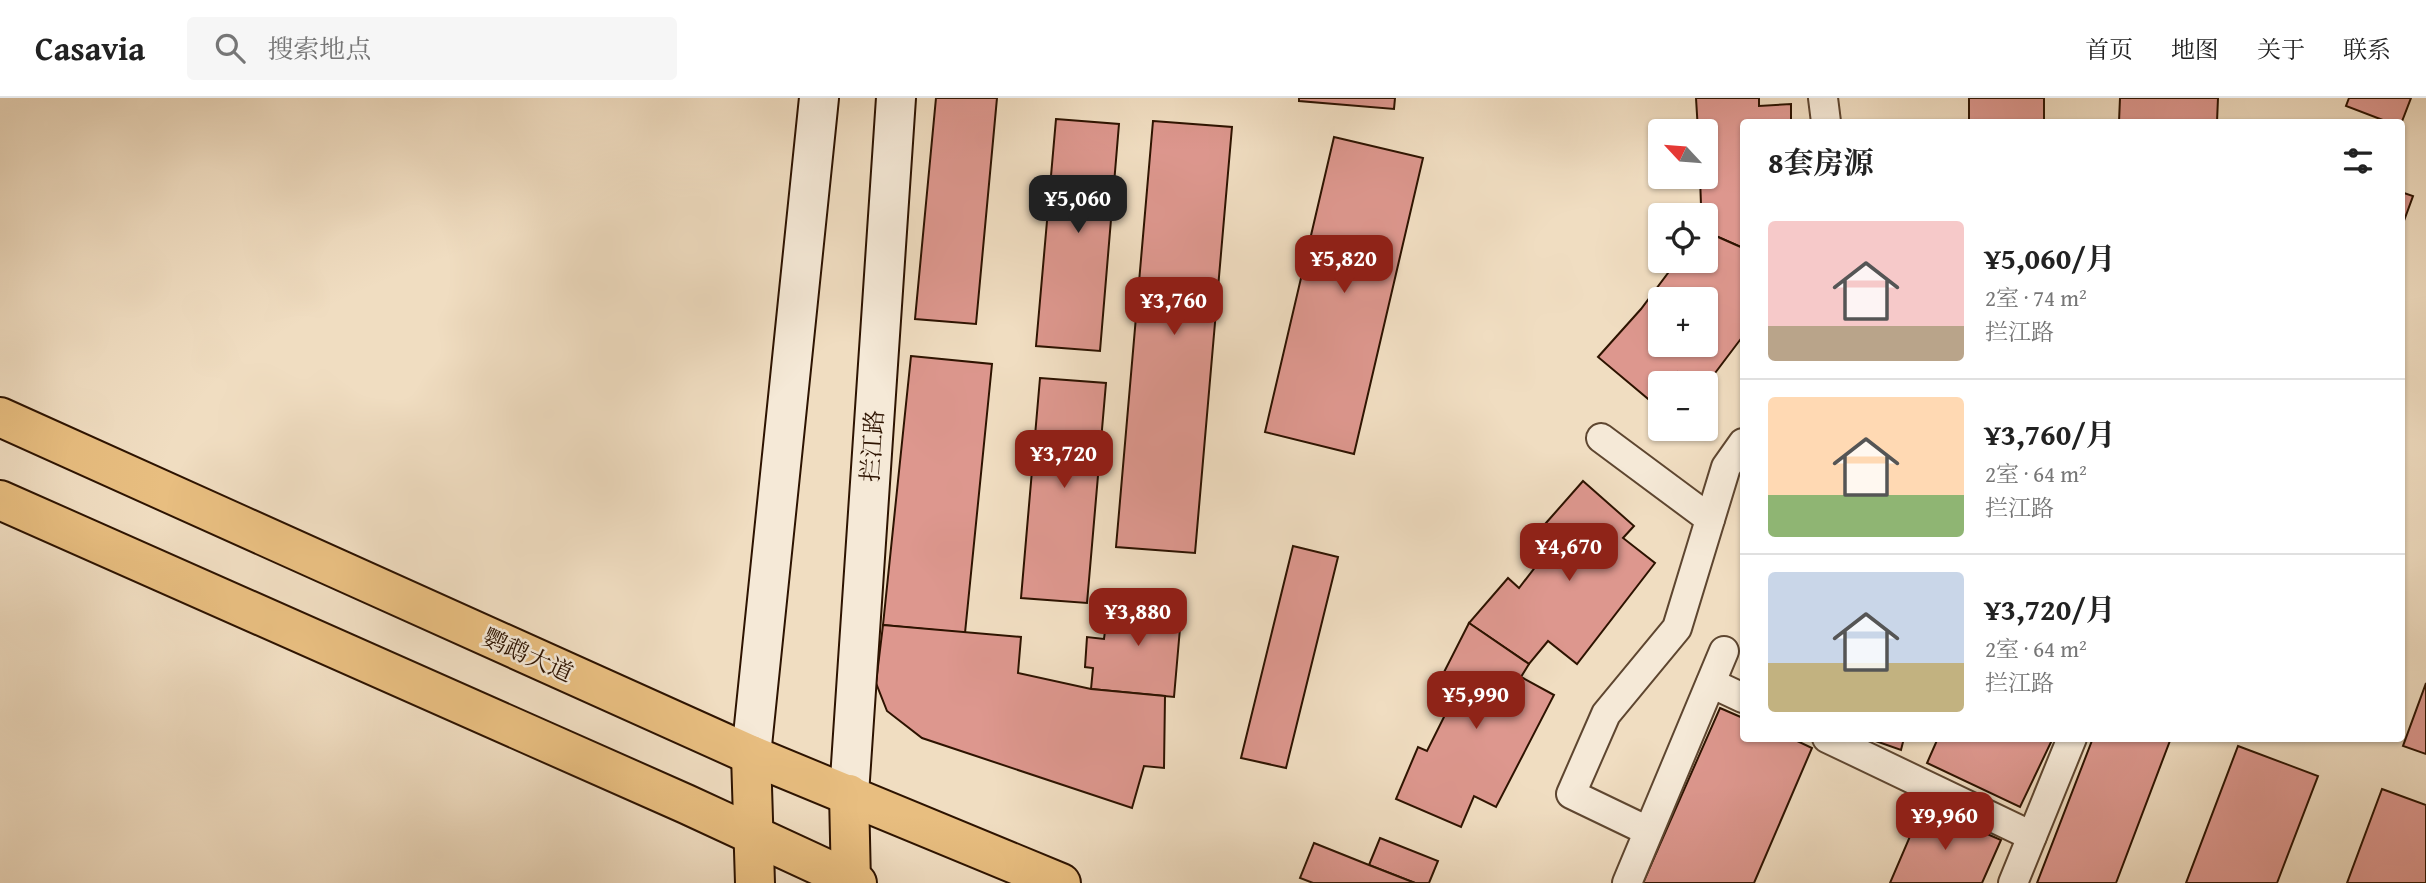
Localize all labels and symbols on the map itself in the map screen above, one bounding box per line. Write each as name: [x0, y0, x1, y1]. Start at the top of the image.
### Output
north arrow: [1648, 119, 1718, 189]
pin: ¥5,060: [1021, 176, 1135, 235]
pin: ¥5,820: [1287, 236, 1401, 295]
pin: ¥3,760: [1117, 278, 1231, 337]
street label: 拦江路: [852, 409, 892, 483]
pin: ¥3,720: [1007, 430, 1121, 490]
pin: ¥4,670: [1512, 524, 1626, 583]
pin: ¥3,880: [1081, 588, 1195, 648]
street label: 鹦鹉大道: [477, 619, 579, 691]
pin: ¥5,990: [1419, 672, 1533, 731]
pin: ¥9,960: [1888, 792, 2002, 852]

